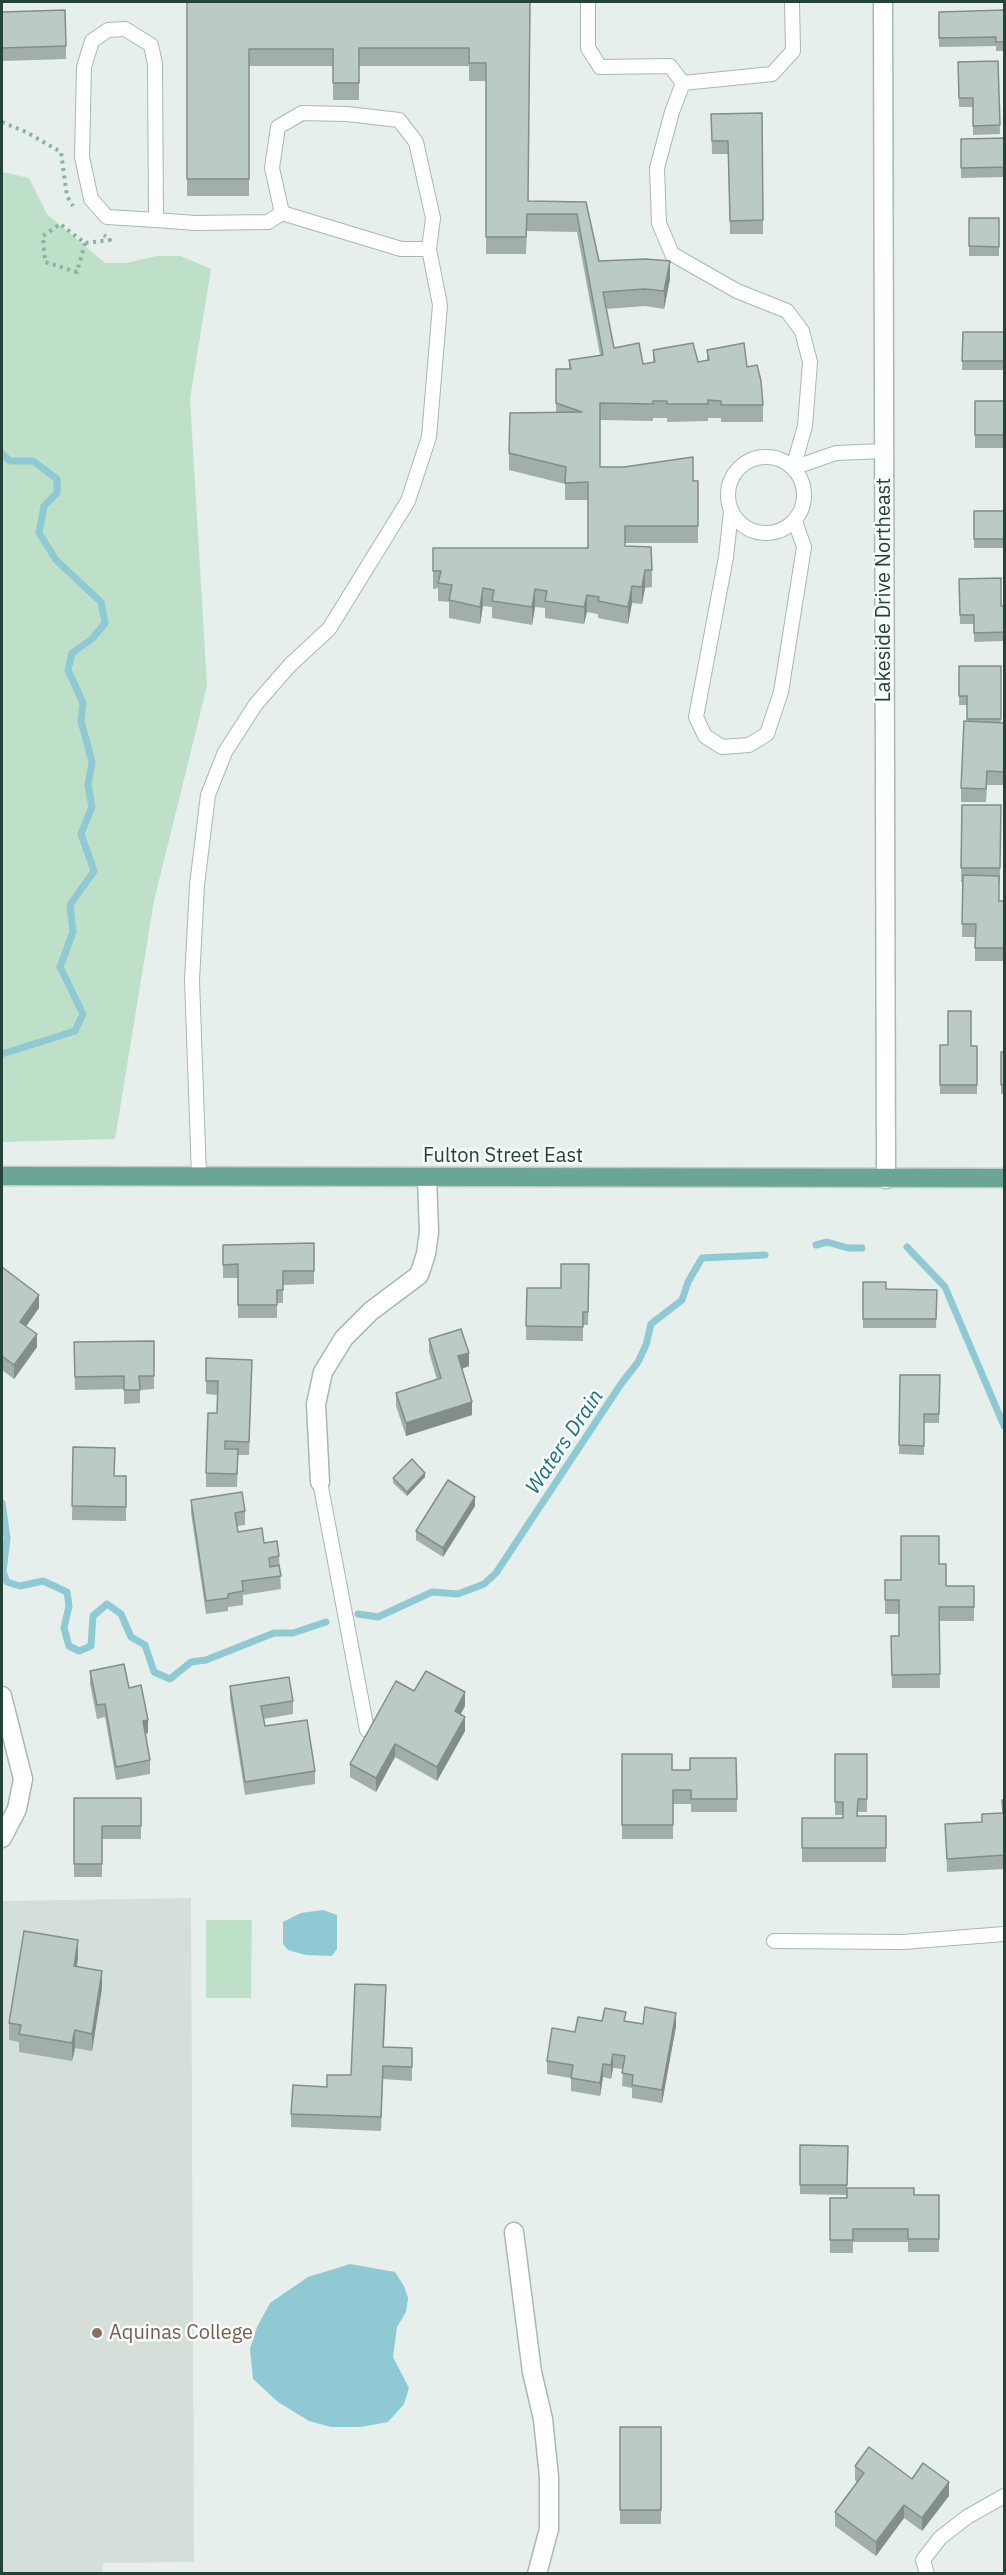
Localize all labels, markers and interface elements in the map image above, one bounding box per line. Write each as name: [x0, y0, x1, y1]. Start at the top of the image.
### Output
street label: Lakeside Drive Northeast: [872, 478, 896, 702]
street label: Fulton Street East: [423, 1144, 583, 1168]
water label: Waters Drain: [521, 1385, 609, 1499]
place label: Aquinas College: [109, 2321, 253, 2345]
marker: Aquinas College: [90, 2326, 104, 2340]

